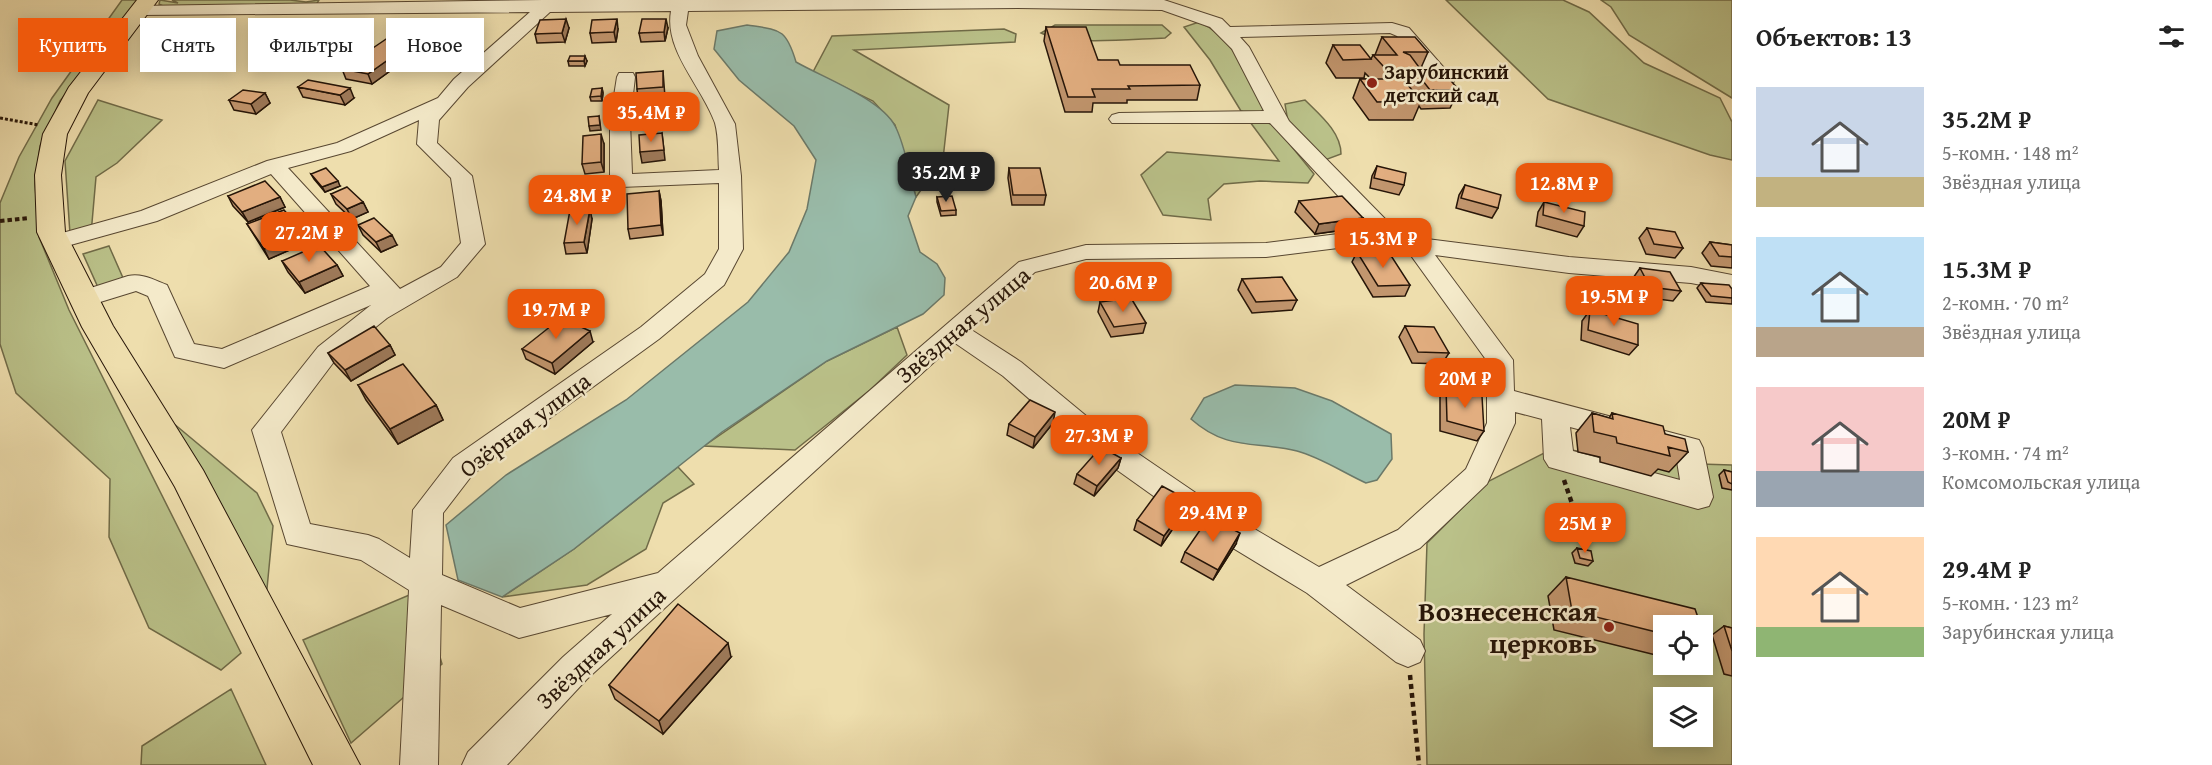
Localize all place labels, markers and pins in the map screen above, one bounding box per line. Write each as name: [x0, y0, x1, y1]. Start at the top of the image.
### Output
place label: Зарубинский детский сад: [1384, 57, 1509, 109]
marker: Зарубинский детский сад: [1365, 76, 1379, 90]
pin: 35.4M ₽: [596, 92, 706, 143]
pin: 35.2M ₽: [891, 152, 1001, 203]
pin: 12.8M ₽: [1509, 163, 1619, 214]
pin: 24.8M ₽: [522, 175, 632, 226]
pin: 27.2M ₽: [254, 212, 364, 263]
pin: 15.3M ₽: [1328, 218, 1438, 269]
pin: 20.6M ₽: [1068, 262, 1178, 313]
pin: 19.5M ₽: [1559, 276, 1669, 327]
pin: 19.7M ₽: [501, 289, 611, 340]
pin: 20M ₽: [1423, 358, 1507, 409]
pin: 27.3M ₽: [1044, 415, 1154, 466]
pin: 29.4M ₽: [1158, 492, 1268, 543]
pin: 25M ₽: [1543, 503, 1627, 554]
place label: Вознесенская церковь: [1418, 590, 1597, 663]
marker: Вознесенская церковь: [1602, 620, 1616, 634]

